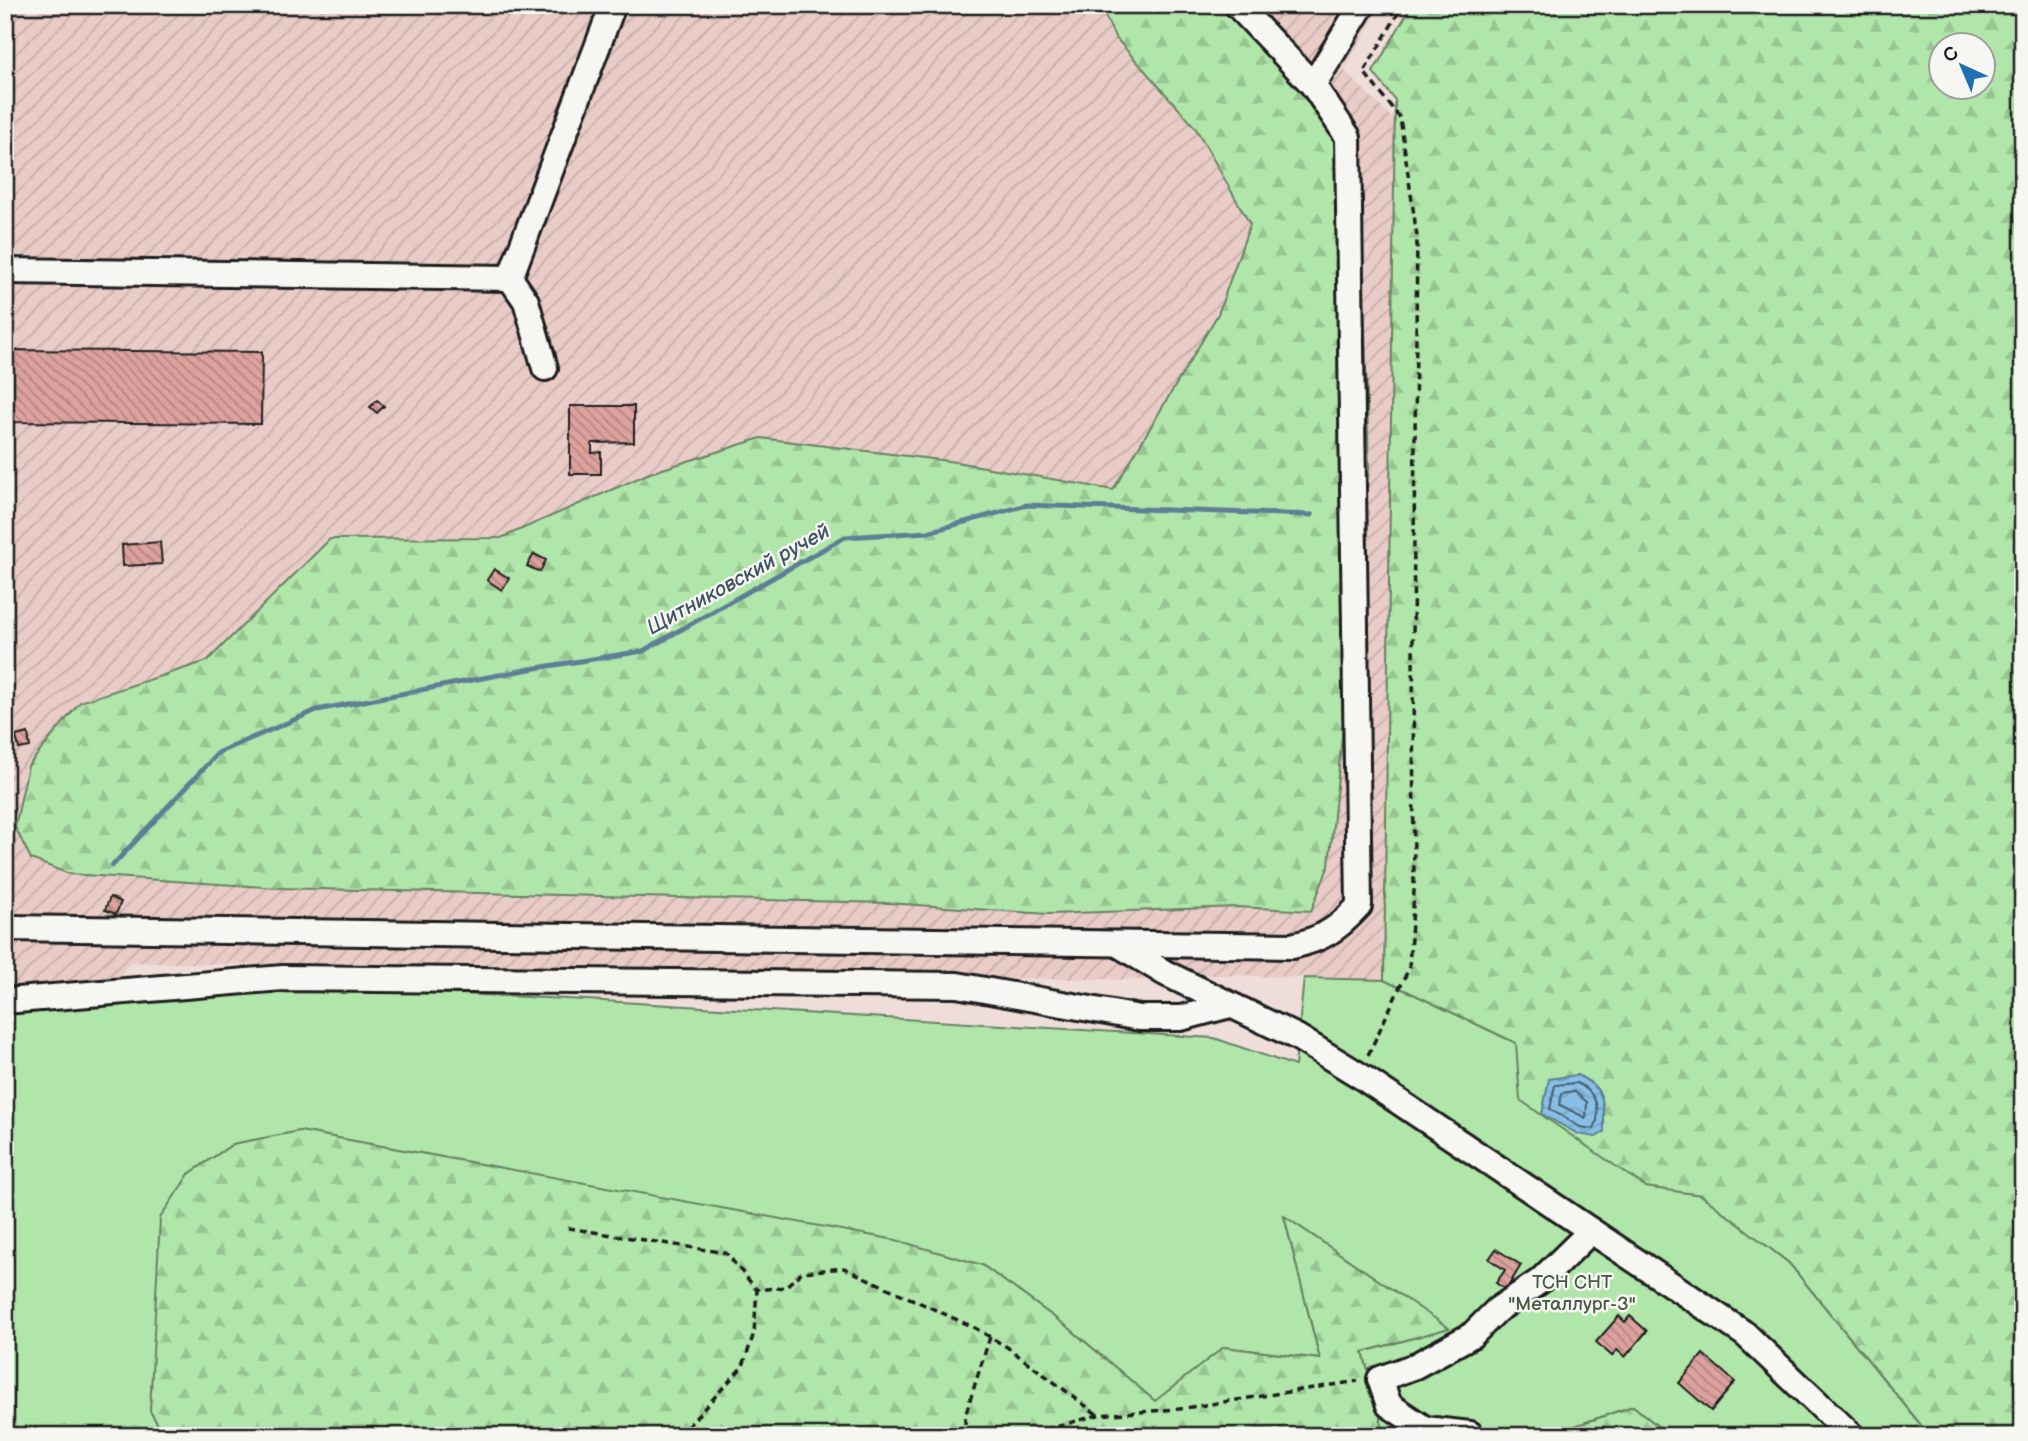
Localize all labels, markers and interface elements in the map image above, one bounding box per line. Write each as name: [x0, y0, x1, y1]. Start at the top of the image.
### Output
north arrow: [1926, 32, 1996, 102]
text: С: [1938, 42, 1964, 68]
water label: Щитниковский ручей: [642, 519, 834, 640]
park label: ТСН СНТ "Металлург-3": [1508, 1271, 1636, 1316]

